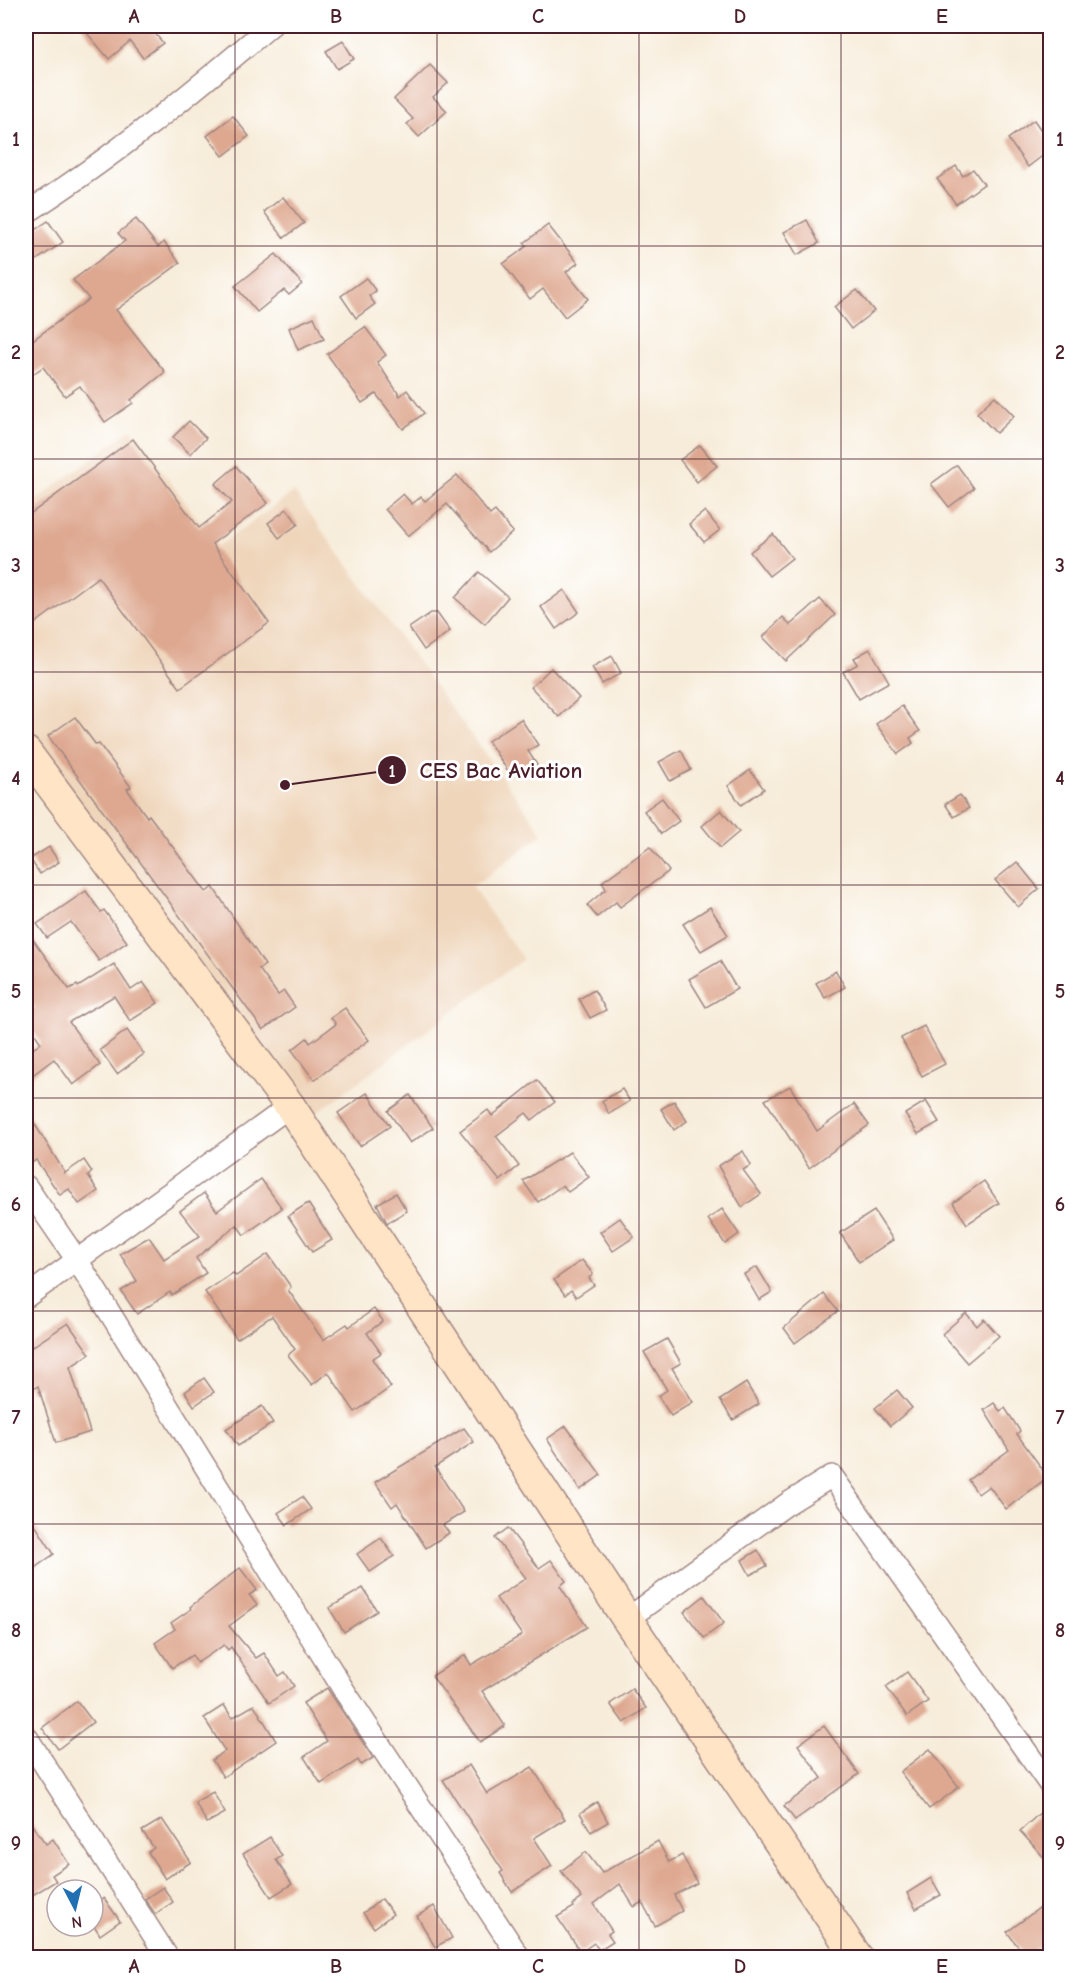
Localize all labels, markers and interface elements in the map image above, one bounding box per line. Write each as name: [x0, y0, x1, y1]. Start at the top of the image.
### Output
text: A: [128, 5, 140, 28]
text: B: [330, 5, 342, 28]
text: C: [532, 5, 544, 28]
text: D: [734, 5, 746, 28]
text: E: [936, 5, 948, 28]
text: 1: [12, 128, 20, 151]
text: 1: [1056, 128, 1064, 151]
text: 2: [11, 341, 21, 364]
text: 2: [1055, 341, 1065, 364]
text: 3: [11, 554, 21, 577]
text: 3: [1055, 554, 1065, 577]
callout: CES Bac Aviation: [377, 750, 594, 790]
text: CES Bac Aviation: [420, 758, 582, 784]
text: 1: [388, 761, 396, 782]
text: 4: [11, 767, 21, 790]
text: 4: [1055, 767, 1065, 790]
text: 5: [11, 980, 21, 1003]
text: 5: [1055, 980, 1065, 1003]
text: 6: [11, 1193, 21, 1216]
text: 6: [1055, 1193, 1065, 1216]
text: 7: [12, 1406, 21, 1429]
text: 7: [1056, 1406, 1065, 1429]
text: 8: [11, 1619, 21, 1642]
text: 8: [1055, 1619, 1065, 1642]
text: 9: [11, 1832, 21, 1855]
text: 9: [1055, 1832, 1065, 1855]
north arrow: [45, 1878, 105, 1938]
text: N: [70, 1912, 83, 1931]
text: A: [128, 1955, 140, 1978]
text: B: [330, 1955, 342, 1978]
text: C: [532, 1955, 544, 1978]
text: D: [734, 1955, 746, 1978]
text: E: [936, 1955, 948, 1978]

